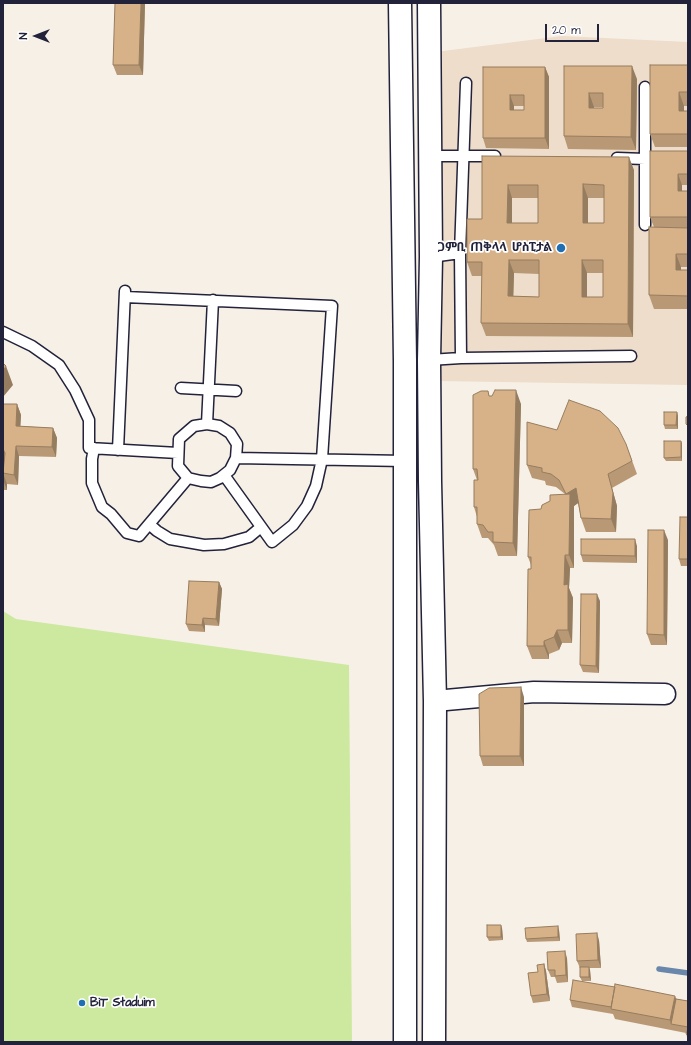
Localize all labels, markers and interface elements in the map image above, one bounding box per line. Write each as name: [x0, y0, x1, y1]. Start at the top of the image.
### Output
north arrow: [16, 16, 56, 56]
scale bar: [547, 16, 601, 42]
text: 20 m: [552, 22, 581, 39]
text: N: [16, 33, 31, 39]
place label: ጋምቢ ጠቅላላ ሆስፒታል: [438, 241, 552, 255]
marker: ጋምቢ ጠቅላላ ሆስፒታል: [555, 242, 567, 254]
place label: BiT Staduim: [90, 996, 155, 1010]
marker: BiT Staduim: [77, 998, 87, 1008]

